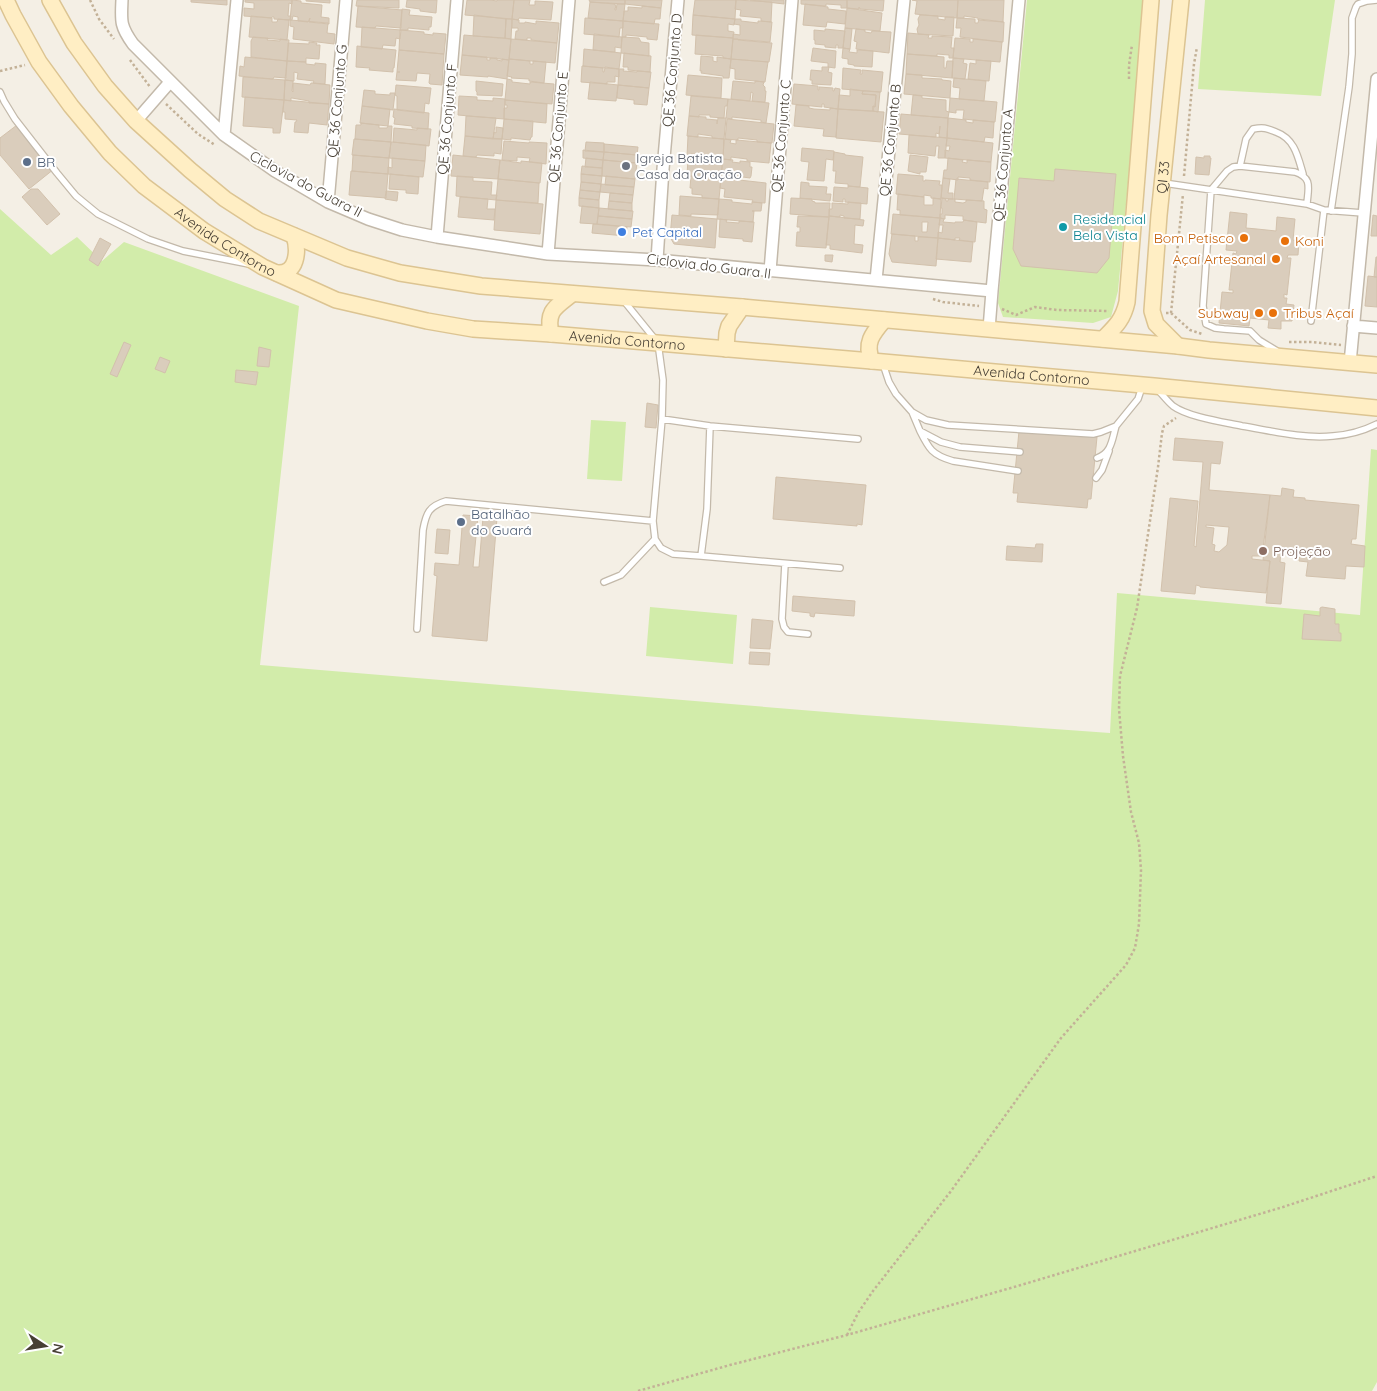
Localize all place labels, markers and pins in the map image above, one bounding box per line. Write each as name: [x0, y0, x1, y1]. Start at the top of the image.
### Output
place label: Igreja Batista Casa da Oração: [636, 149, 742, 183]
place label: BR: [37, 153, 56, 171]
marker: BR: [21, 156, 33, 168]
marker: Igreja Batista Casa da Oração: [620, 160, 632, 172]
place label: Residencial Bela Vista: [1073, 210, 1146, 244]
marker: Residencial Bela Vista: [1057, 221, 1069, 233]
place label: Pet Capital: [632, 223, 702, 241]
marker: Pet Capital: [616, 226, 628, 238]
place label: Bom Petisco: [1154, 229, 1234, 247]
marker: Bom Petisco: [1238, 232, 1250, 244]
place label: Koni: [1295, 232, 1324, 250]
marker: Koni: [1279, 235, 1291, 247]
place label: Açaí Artesanal: [1172, 250, 1266, 268]
marker: Açaí Artesanal: [1270, 253, 1282, 265]
place label: Subway: [1198, 304, 1249, 322]
place label: Tribus Açaí: [1283, 304, 1354, 322]
marker: Subway: [1253, 307, 1265, 319]
marker: Tribus Açaí: [1267, 307, 1279, 319]
place label: Batalhão do Guará: [471, 505, 532, 539]
marker: Batalhão do Guará: [455, 516, 467, 528]
place label: Projeção: [1273, 542, 1331, 560]
marker: Projeção: [1257, 545, 1269, 557]

